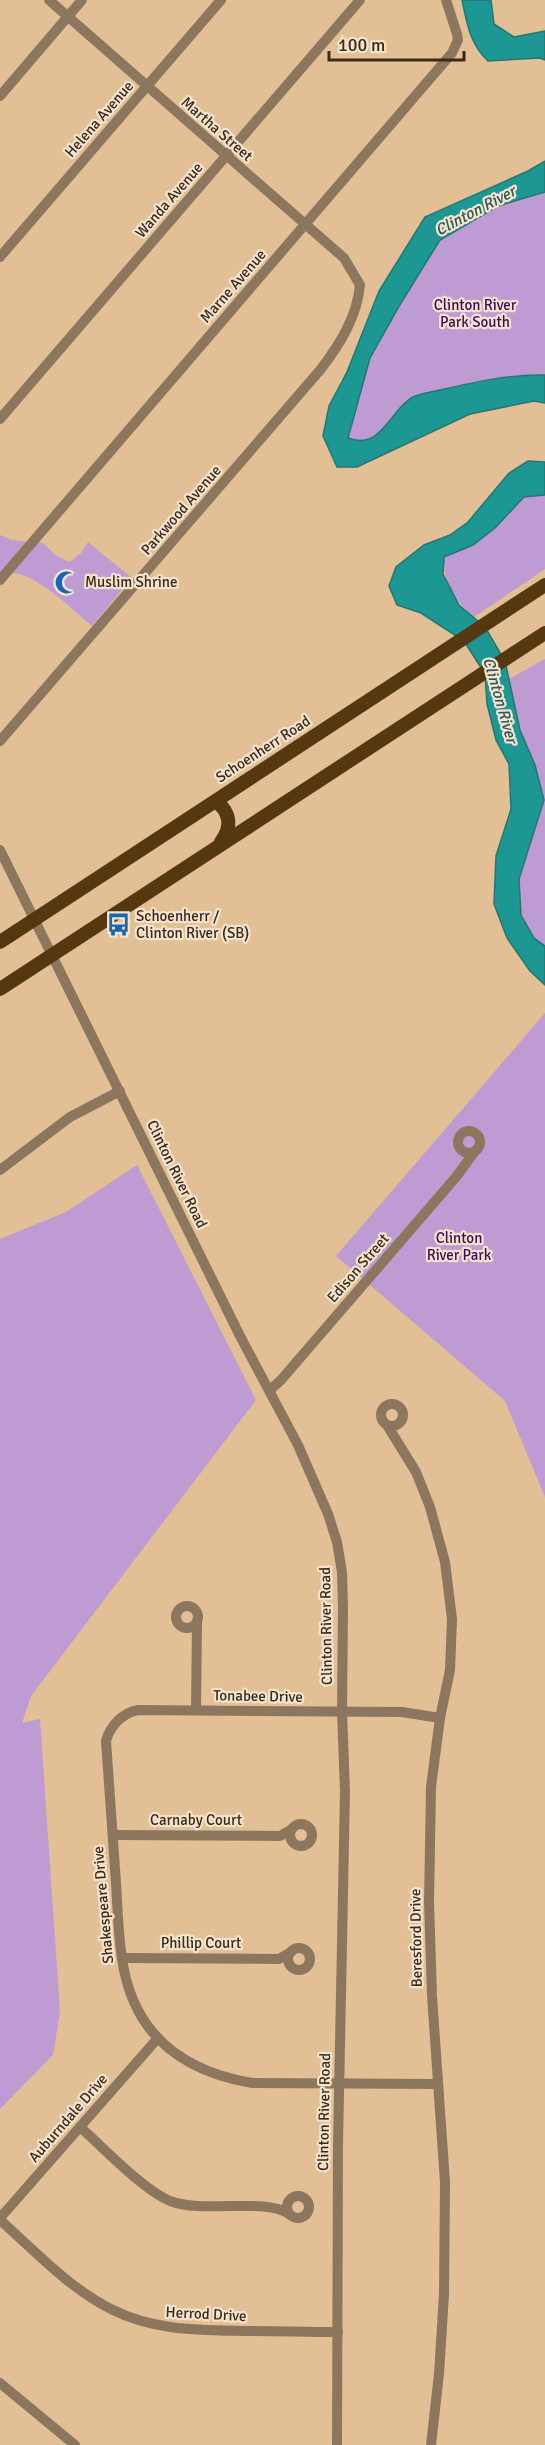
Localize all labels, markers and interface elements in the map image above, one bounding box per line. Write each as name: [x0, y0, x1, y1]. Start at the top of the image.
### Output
scale bar: [329, 24, 464, 62]
text: 100 m: [338, 34, 385, 56]
street label: Helena Avenue: [61, 77, 137, 161]
street label: Martha Street: [178, 93, 256, 165]
street label: Wanda Avenue: [131, 159, 207, 241]
water label: Clinton River: [432, 180, 521, 240]
street label: Marne Avenue: [196, 246, 270, 326]
park label: Clinton River Park South: [434, 296, 517, 331]
street label: Parkwood Avenue: [137, 461, 225, 559]
mosque icon: Muslim Shrine: [54, 569, 80, 595]
place label: Muslim Shrine: [85, 573, 178, 591]
water label: Clinton River: [478, 655, 522, 747]
street label: Schoenherr Road: [212, 712, 314, 786]
place label: Schoenherr / Clinton River (SB): [136, 907, 249, 942]
bus stop icon: Schoenherr / Clinton River (SB): [105, 912, 131, 938]
street label: Clinton River Road: [143, 1117, 211, 1231]
park label: Clinton River Park: [427, 1229, 492, 1264]
street label: Edison Street: [323, 1230, 393, 1306]
street label: Clinton River Road: [316, 1567, 336, 1685]
street label: Tonabee Drive: [213, 1686, 303, 1706]
street label: Carnaby Court: [150, 1811, 242, 1829]
street label: Shakespeare Drive: [89, 1845, 117, 1965]
street label: Beresford Drive: [406, 1888, 426, 1988]
street label: Phillip Court: [161, 1934, 241, 1952]
street label: Clinton River Road: [314, 2053, 334, 2171]
street label: Auburndale Drive: [25, 2070, 111, 2166]
street label: Herrod Drive: [165, 2303, 247, 2325]

